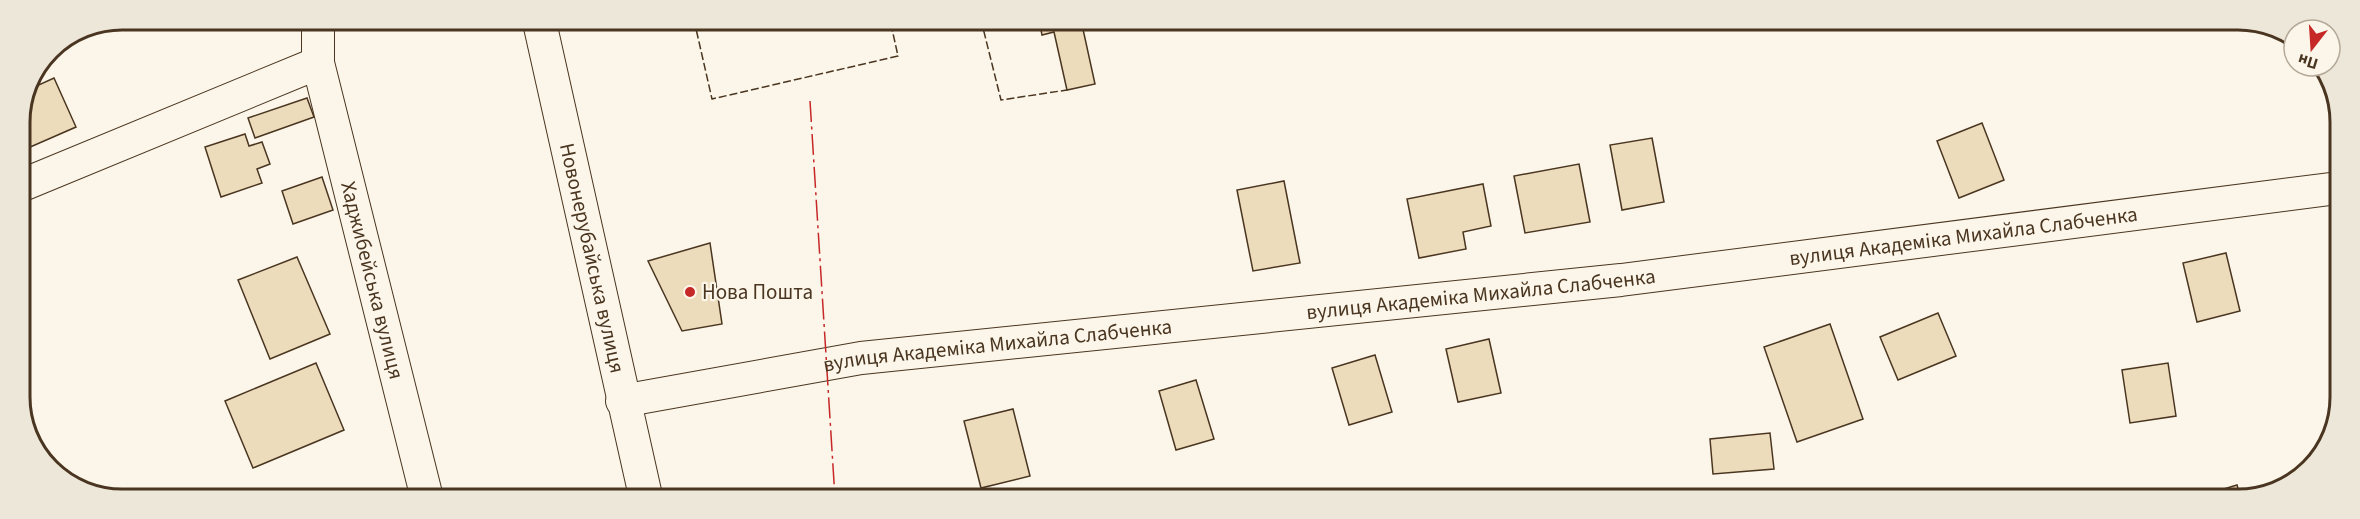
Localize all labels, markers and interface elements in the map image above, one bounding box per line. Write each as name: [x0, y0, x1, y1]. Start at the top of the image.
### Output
north arrow: [2282, 18, 2342, 78]
text: Пн: [2295, 48, 2321, 75]
street label: Новонерубайська вулиця: [552, 140, 633, 376]
street label: Хаджибейська вулиця: [333, 178, 412, 383]
street label: вулиця Академіка Михайла Слабченка: [1787, 199, 2139, 273]
street label: вулиця Академіка Михайла Слабченка: [1305, 261, 1657, 327]
place label: Нова Пошта: [702, 277, 813, 307]
marker: Нова Пошта: [683, 285, 697, 299]
street label: вулиця Академіка Михайла Слабченка: [821, 311, 1173, 380]

